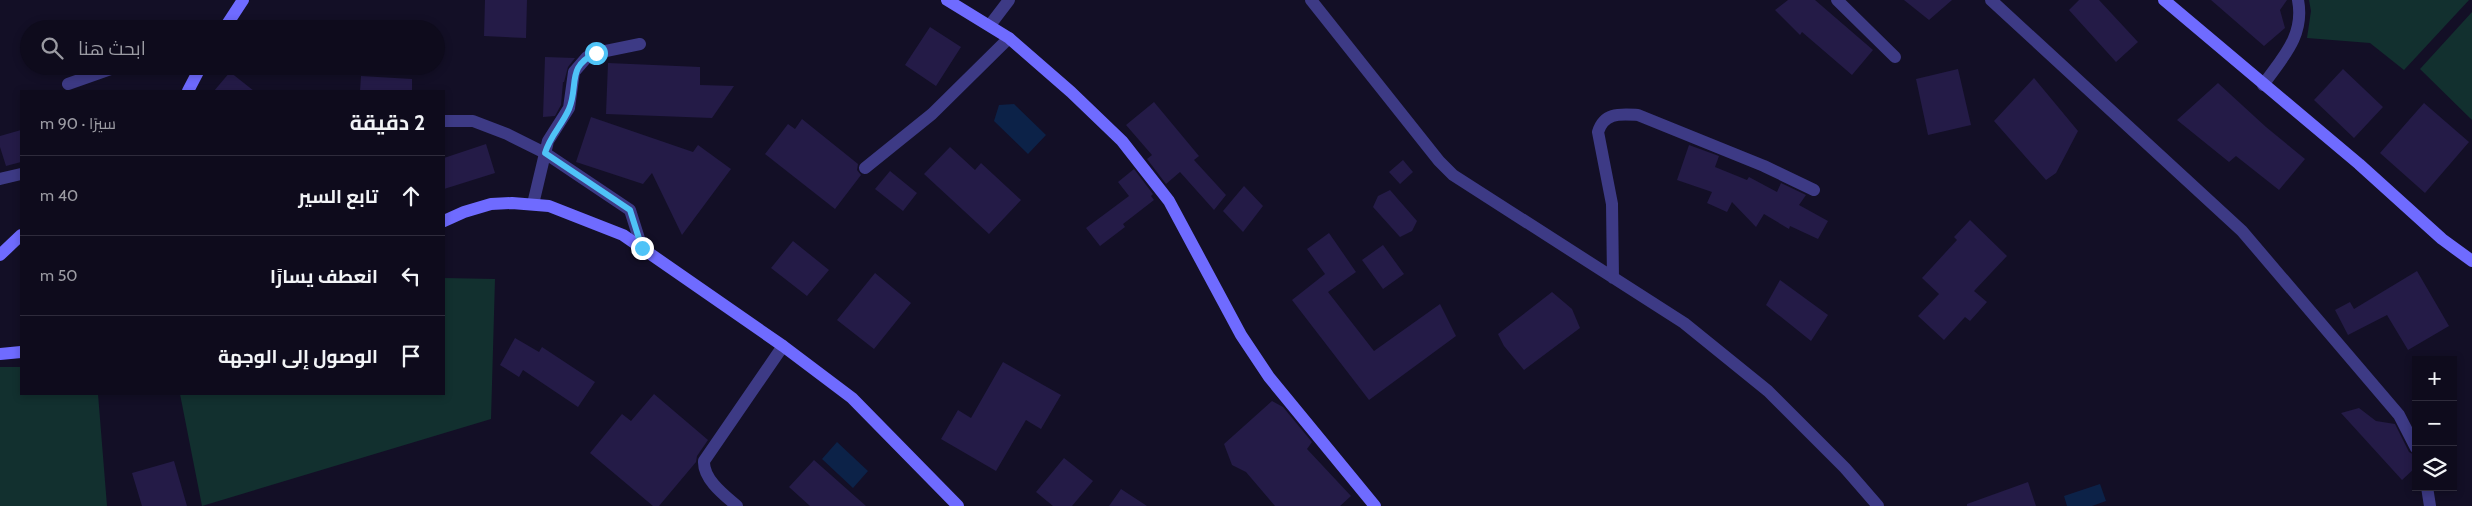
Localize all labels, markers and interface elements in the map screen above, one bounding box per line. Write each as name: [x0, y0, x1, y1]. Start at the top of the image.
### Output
search box: [20, 20, 445, 75]
icon: search: [38, 34, 66, 62]
text: ابحث هنا: [78, 37, 146, 60]
route start: [585, 42, 608, 65]
text: 2 دقيقة: [350, 110, 425, 135]
text: سيرًا · 90 m: [40, 114, 116, 133]
icon: ahead: [397, 182, 425, 210]
text: تابع السير: [298, 185, 378, 208]
text: 40 m: [40, 186, 78, 205]
route end: [631, 237, 654, 260]
icon: left: [397, 262, 425, 290]
text: انعطف يسارًا: [270, 265, 378, 288]
text: 50 m: [40, 266, 77, 285]
icon: arrive: [397, 342, 425, 370]
text: الوصول إلى الوجهة: [218, 345, 378, 368]
map controls: [2412, 356, 2457, 491]
button: +: [2412, 356, 2457, 401]
button: −: [2412, 401, 2457, 446]
button: layers: [2412, 446, 2457, 491]

